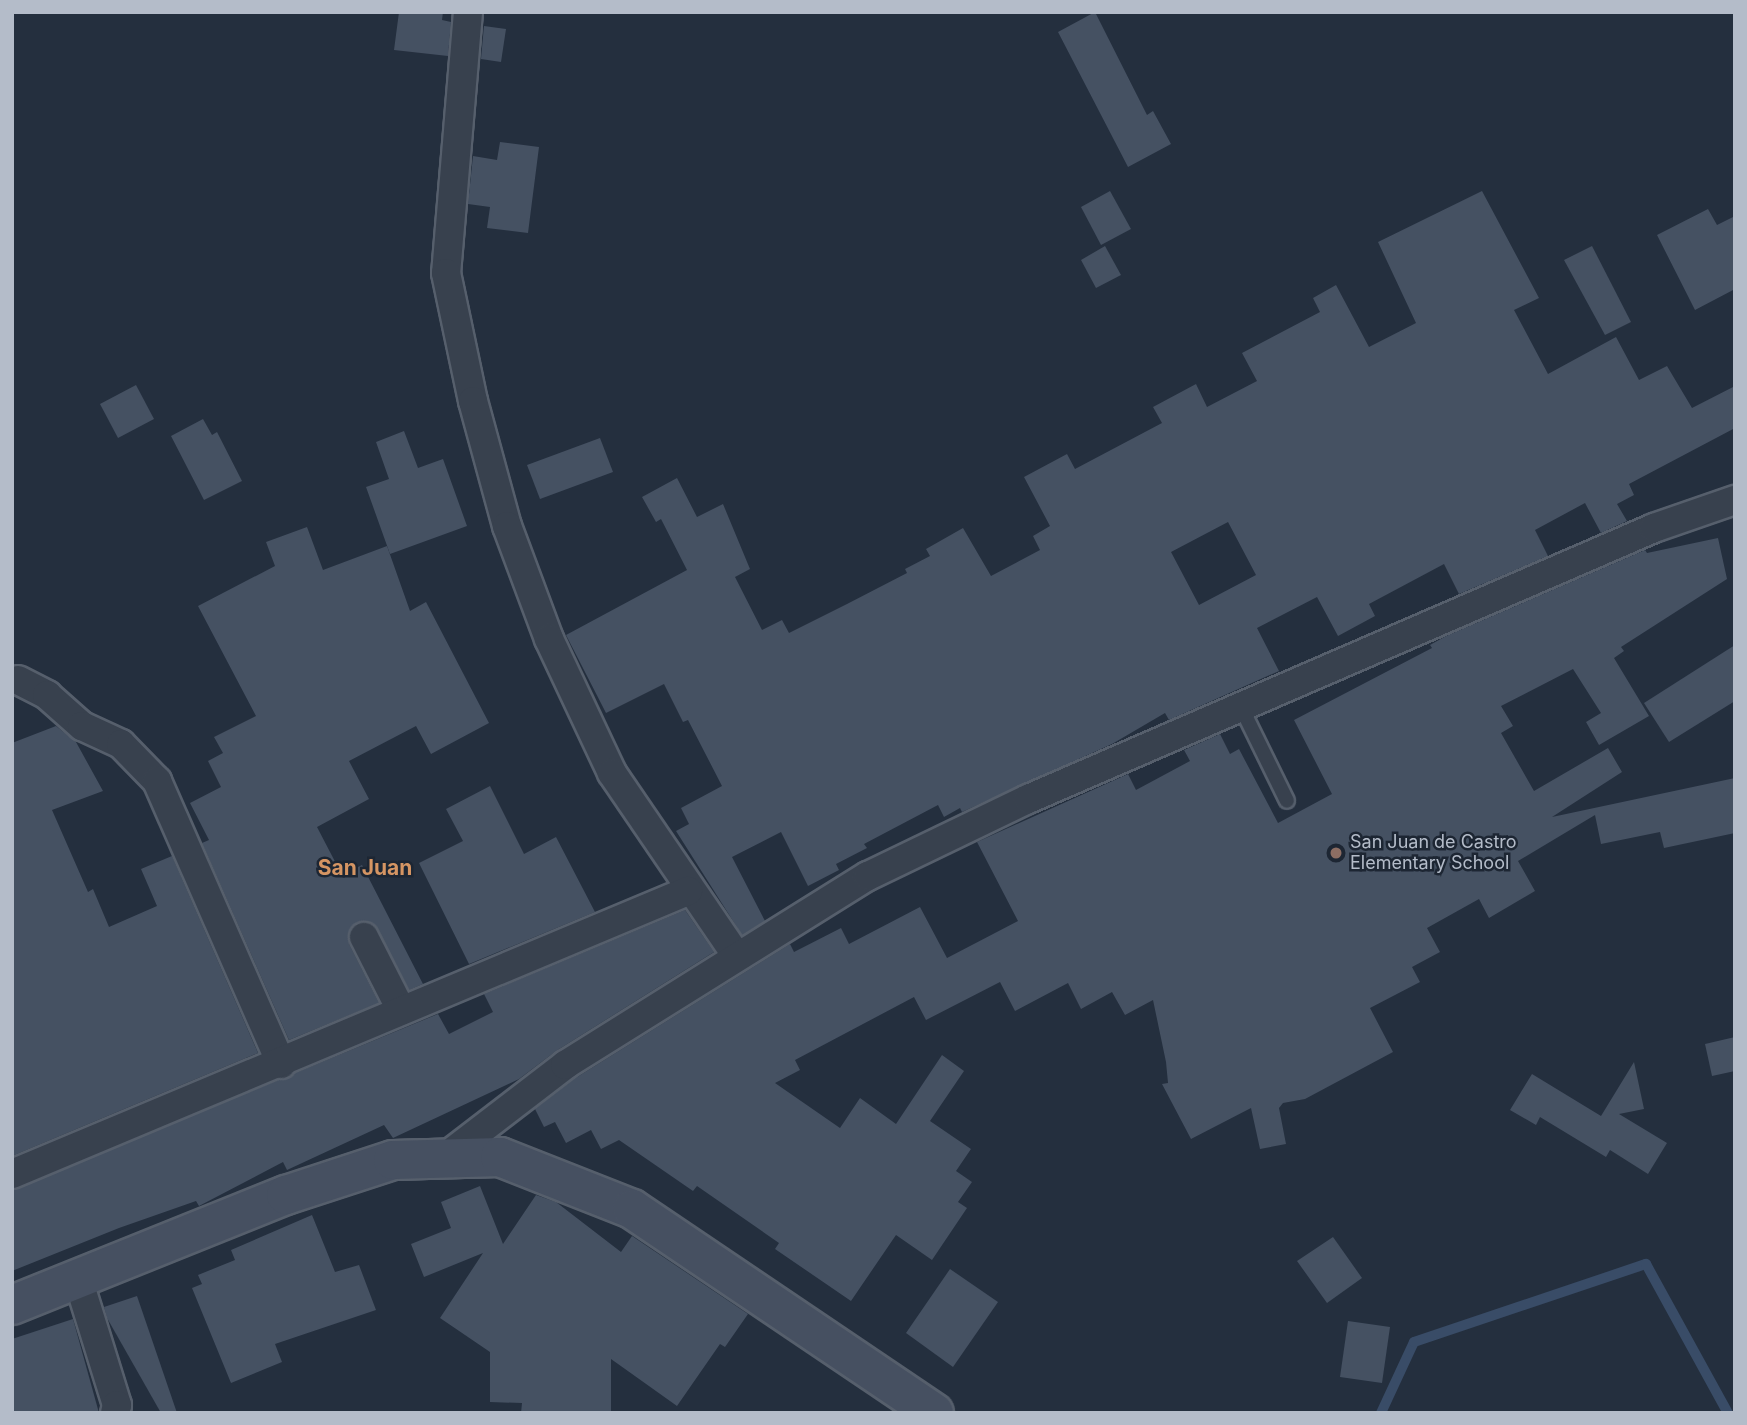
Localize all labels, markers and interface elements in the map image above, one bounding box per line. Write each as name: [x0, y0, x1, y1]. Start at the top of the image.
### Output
place label: San Juan de Castro Elementary School: [1350, 832, 1517, 874]
marker: San Juan de Castro Elementary School: [1328, 845, 1344, 861]
district label: San Juan: [318, 855, 412, 881]

